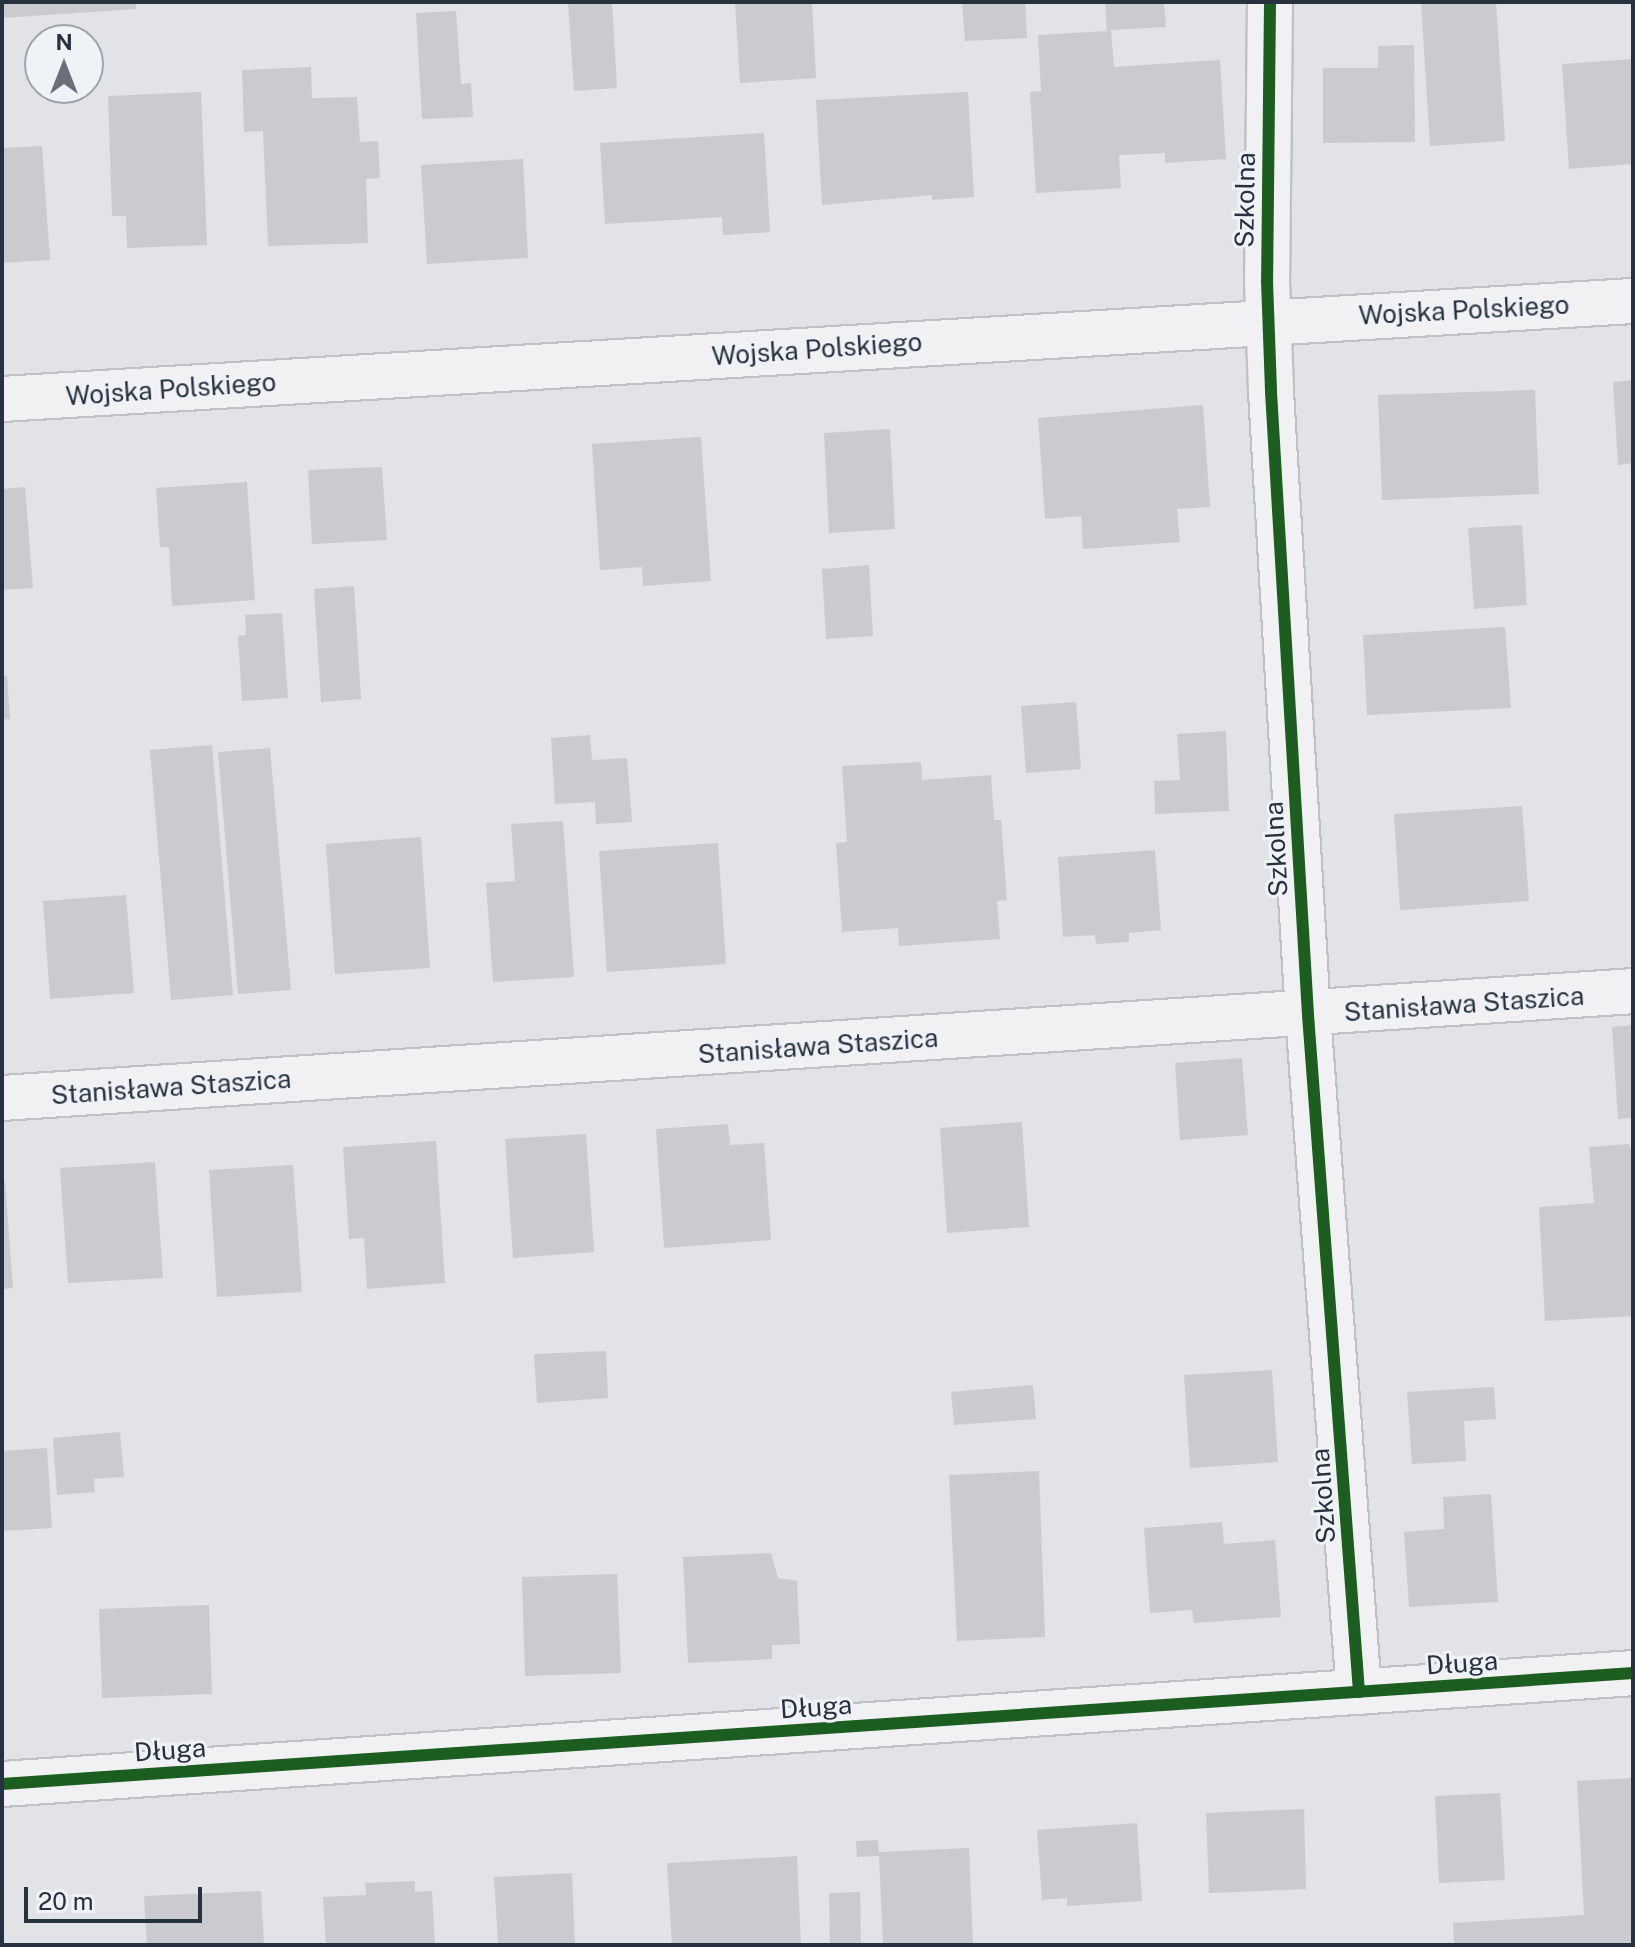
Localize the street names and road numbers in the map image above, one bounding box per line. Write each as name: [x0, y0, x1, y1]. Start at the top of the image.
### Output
street label: Szkolna: [1229, 152, 1261, 248]
street label: Wojska Polskiego: [1358, 289, 1570, 331]
street label: Wojska Polskiego: [711, 326, 923, 372]
street label: Wojska Polskiego: [65, 366, 277, 412]
street label: Szkolna: [1258, 801, 1294, 897]
street label: Stanisława Staszica: [1343, 980, 1585, 1028]
street label: Stanisława Staszica: [697, 1022, 939, 1070]
street label: Stanisława Staszica: [50, 1063, 292, 1111]
street label: Szkolna: [1304, 1447, 1342, 1545]
street label: Długa: [1425, 1645, 1499, 1681]
street label: Długa: [779, 1689, 853, 1725]
street label: Długa: [133, 1732, 207, 1768]

